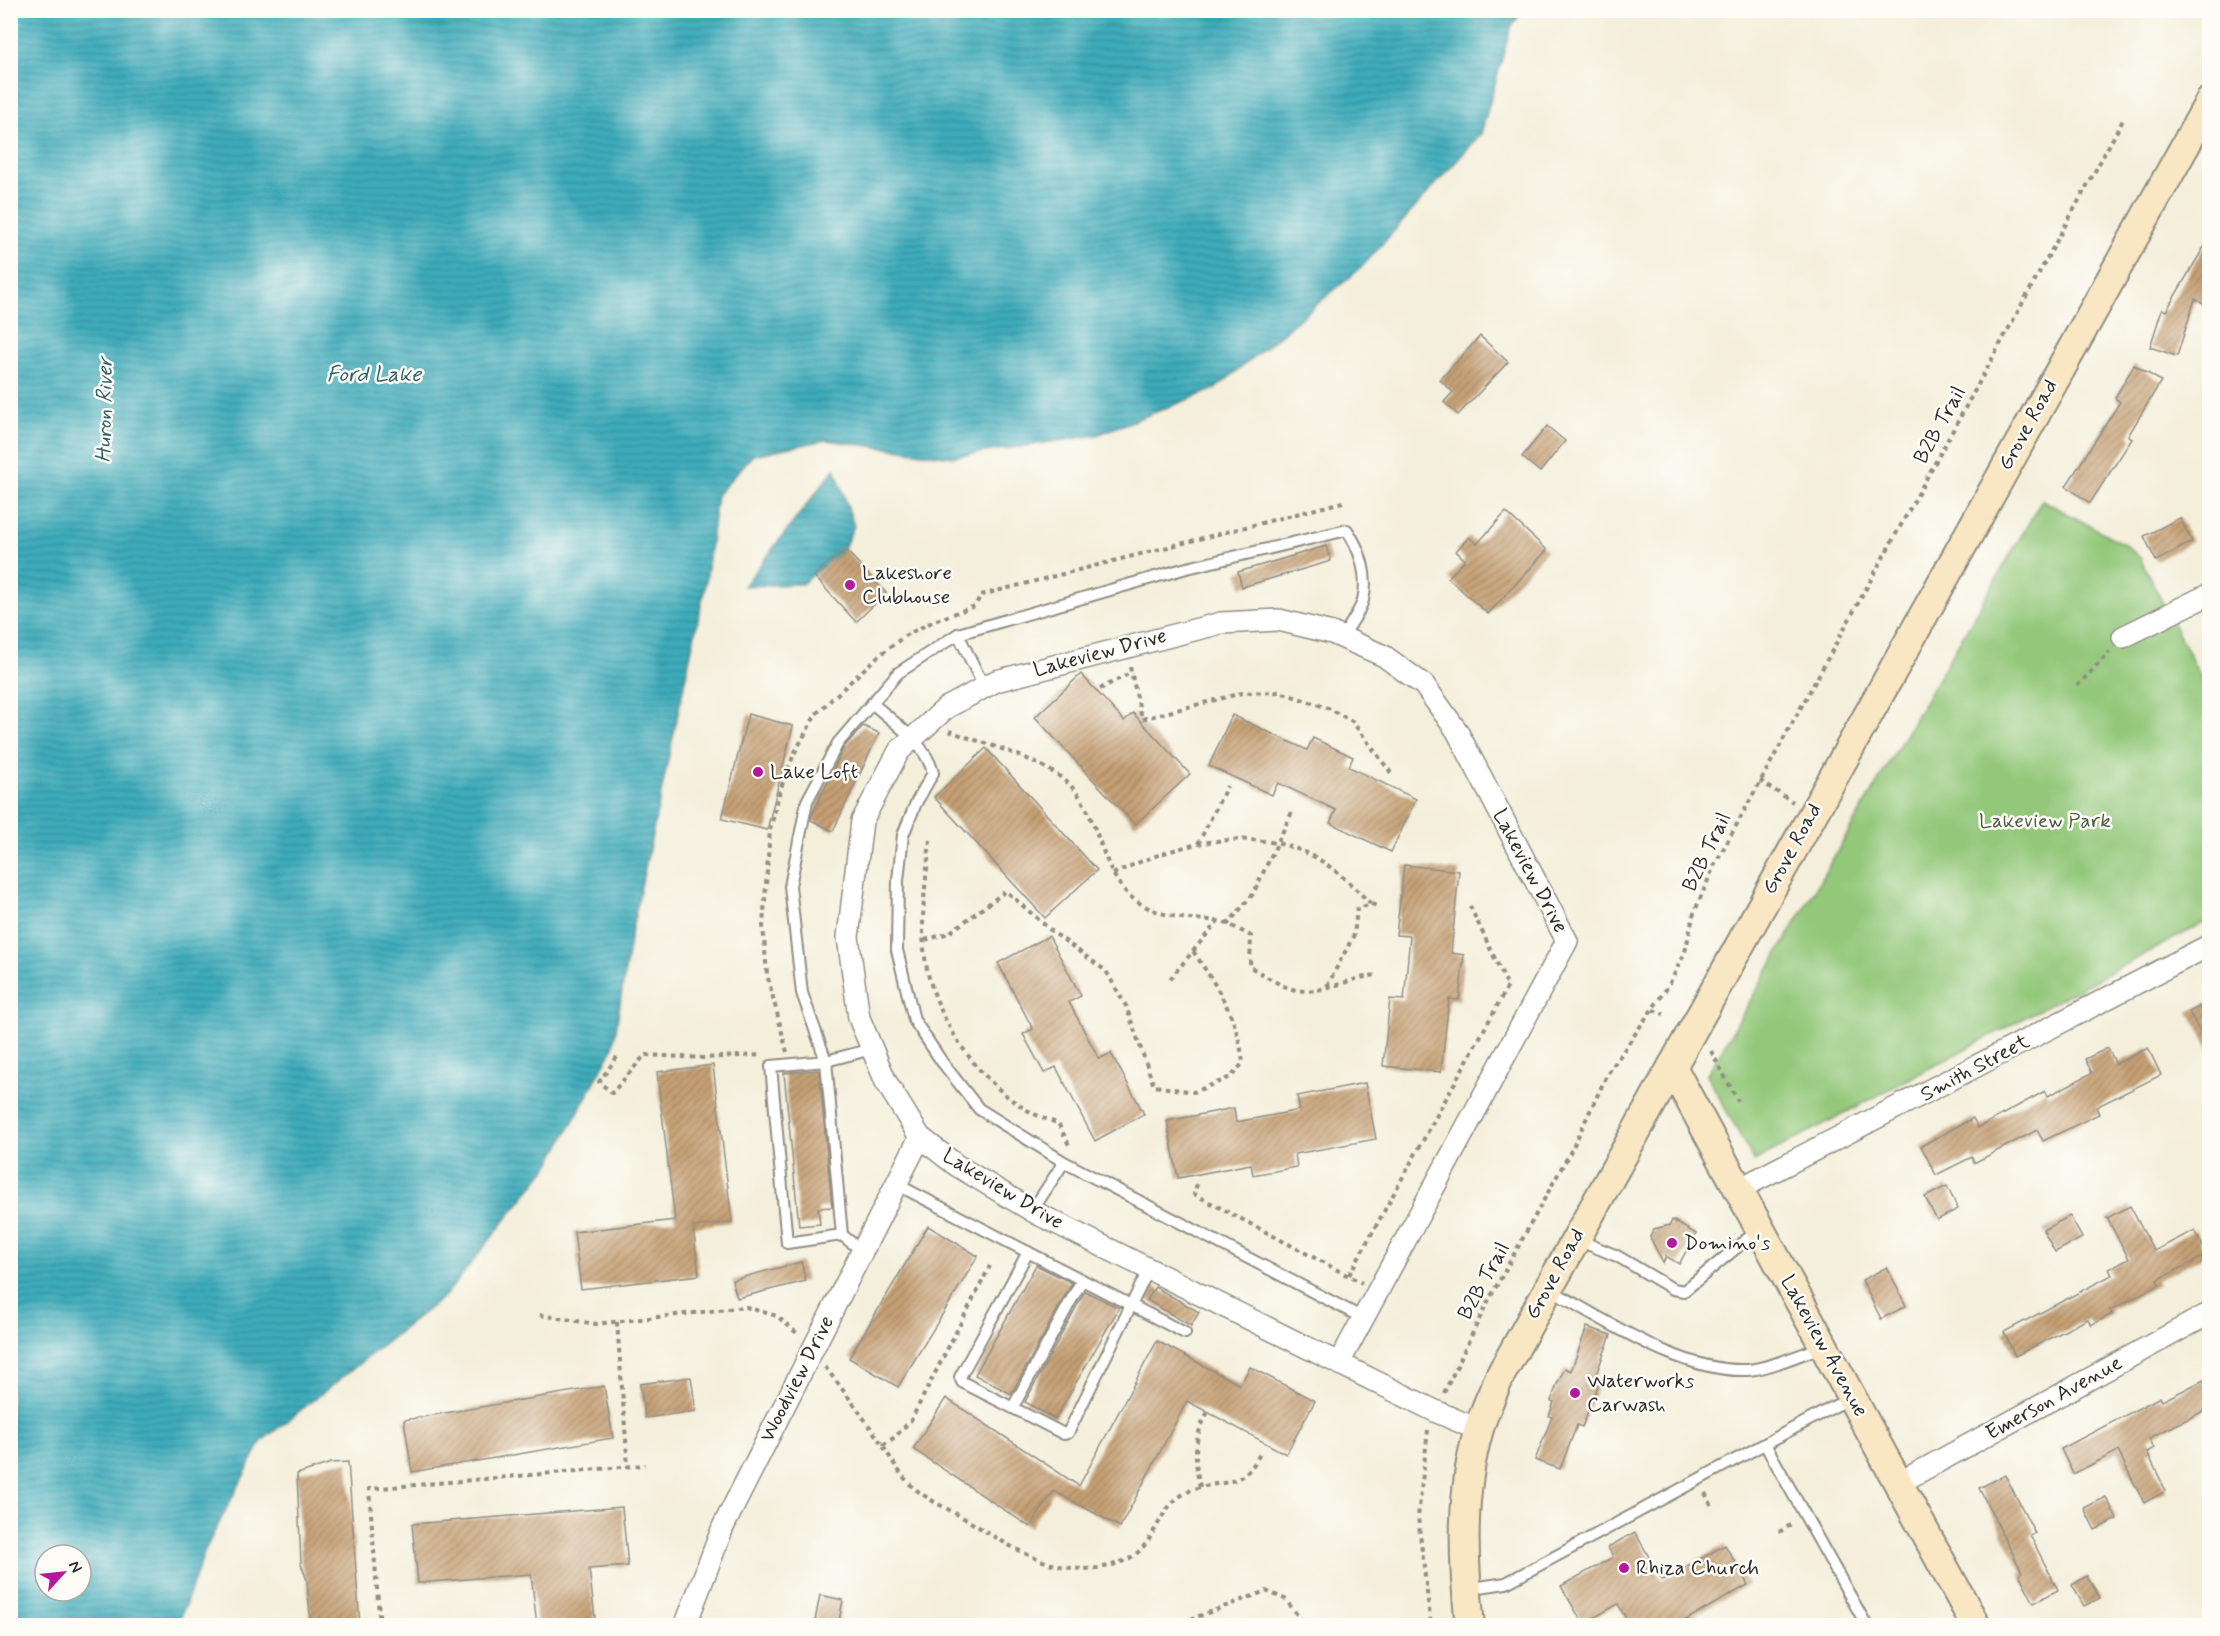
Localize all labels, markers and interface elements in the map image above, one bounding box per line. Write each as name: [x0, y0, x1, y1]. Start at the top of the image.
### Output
water label: Huron River: [90, 355, 120, 463]
water label: Ford Lake: [327, 361, 422, 389]
street label: Grove Road: [1992, 375, 2064, 475]
street label: B2B Trail: [1907, 381, 1973, 469]
place label: Lakeshore Clubhouse: [862, 559, 952, 611]
marker: Lakeshore Clubhouse: [843, 578, 857, 592]
street label: Lakeview Drive: [1030, 622, 1170, 684]
place label: Lake Loft: [770, 758, 858, 786]
marker: Lake Loft: [751, 765, 765, 779]
street label: Grove Road: [1756, 799, 1828, 899]
street label: Lakeview Drive: [1486, 804, 1574, 938]
park label: Lakeview Park: [1979, 807, 2111, 835]
street label: B2B Trail: [1676, 808, 1738, 896]
street label: Smith Street: [1915, 1027, 2035, 1109]
street label: Lakeview Drive: [937, 1142, 1069, 1236]
street label: Grove Road: [1519, 1224, 1591, 1324]
place label: Domino's: [1684, 1229, 1770, 1257]
marker: Domino's: [1665, 1236, 1679, 1250]
street label: B2B Trail: [1451, 1237, 1517, 1325]
street label: Lakeview Avenue: [1773, 1270, 1875, 1422]
street label: Woodview Drive: [753, 1311, 841, 1447]
street label: Emerson Avenue: [1981, 1349, 2127, 1447]
place label: Waterworks Carwash: [1587, 1367, 1694, 1419]
marker: Waterworks Carwash: [1568, 1386, 1582, 1400]
north arrow: [33, 1543, 93, 1603]
place label: Rhiza Church: [1636, 1554, 1759, 1582]
text: N: [63, 1557, 87, 1576]
marker: Rhiza Church: [1617, 1561, 1631, 1575]

